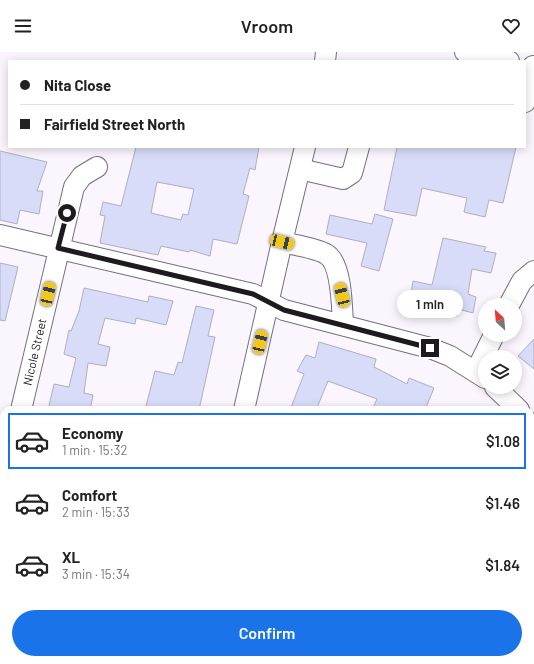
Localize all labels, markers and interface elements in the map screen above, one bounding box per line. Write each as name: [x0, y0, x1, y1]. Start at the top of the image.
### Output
icon: menu: [12, 15, 34, 37]
text: Vroom: [241, 15, 293, 37]
icon: heart: [500, 15, 522, 37]
text: Nita Close: [44, 76, 111, 94]
text: Fairfield Street North: [44, 115, 185, 133]
route start: [58, 204, 76, 222]
car: [269, 233, 295, 251]
car: [39, 281, 57, 307]
car: [333, 282, 351, 308]
callout: 1 min: [397, 290, 463, 318]
text: 1 min: [416, 296, 444, 312]
north arrow: [478, 298, 522, 342]
map controls: [478, 298, 522, 394]
street label: Nicole Street: [20, 317, 49, 387]
car: [251, 329, 269, 355]
route end: [421, 339, 439, 357]
button: layers: [478, 350, 522, 394]
icon: car: [14, 423, 50, 459]
text: Economy: [62, 424, 123, 442]
text: $1.08: [486, 432, 520, 450]
text: 1 min · 15:32: [62, 442, 127, 458]
icon: car: [14, 485, 50, 521]
text: Comfort: [62, 486, 117, 504]
text: $1.46: [485, 494, 520, 512]
text: 2 min · 15:33: [62, 504, 130, 520]
icon: car: [14, 547, 50, 583]
text: XL: [62, 548, 80, 566]
text: $1.84: [485, 556, 520, 574]
text: 3 min · 15:34: [62, 566, 130, 582]
button: Confirm: [12, 610, 522, 656]

